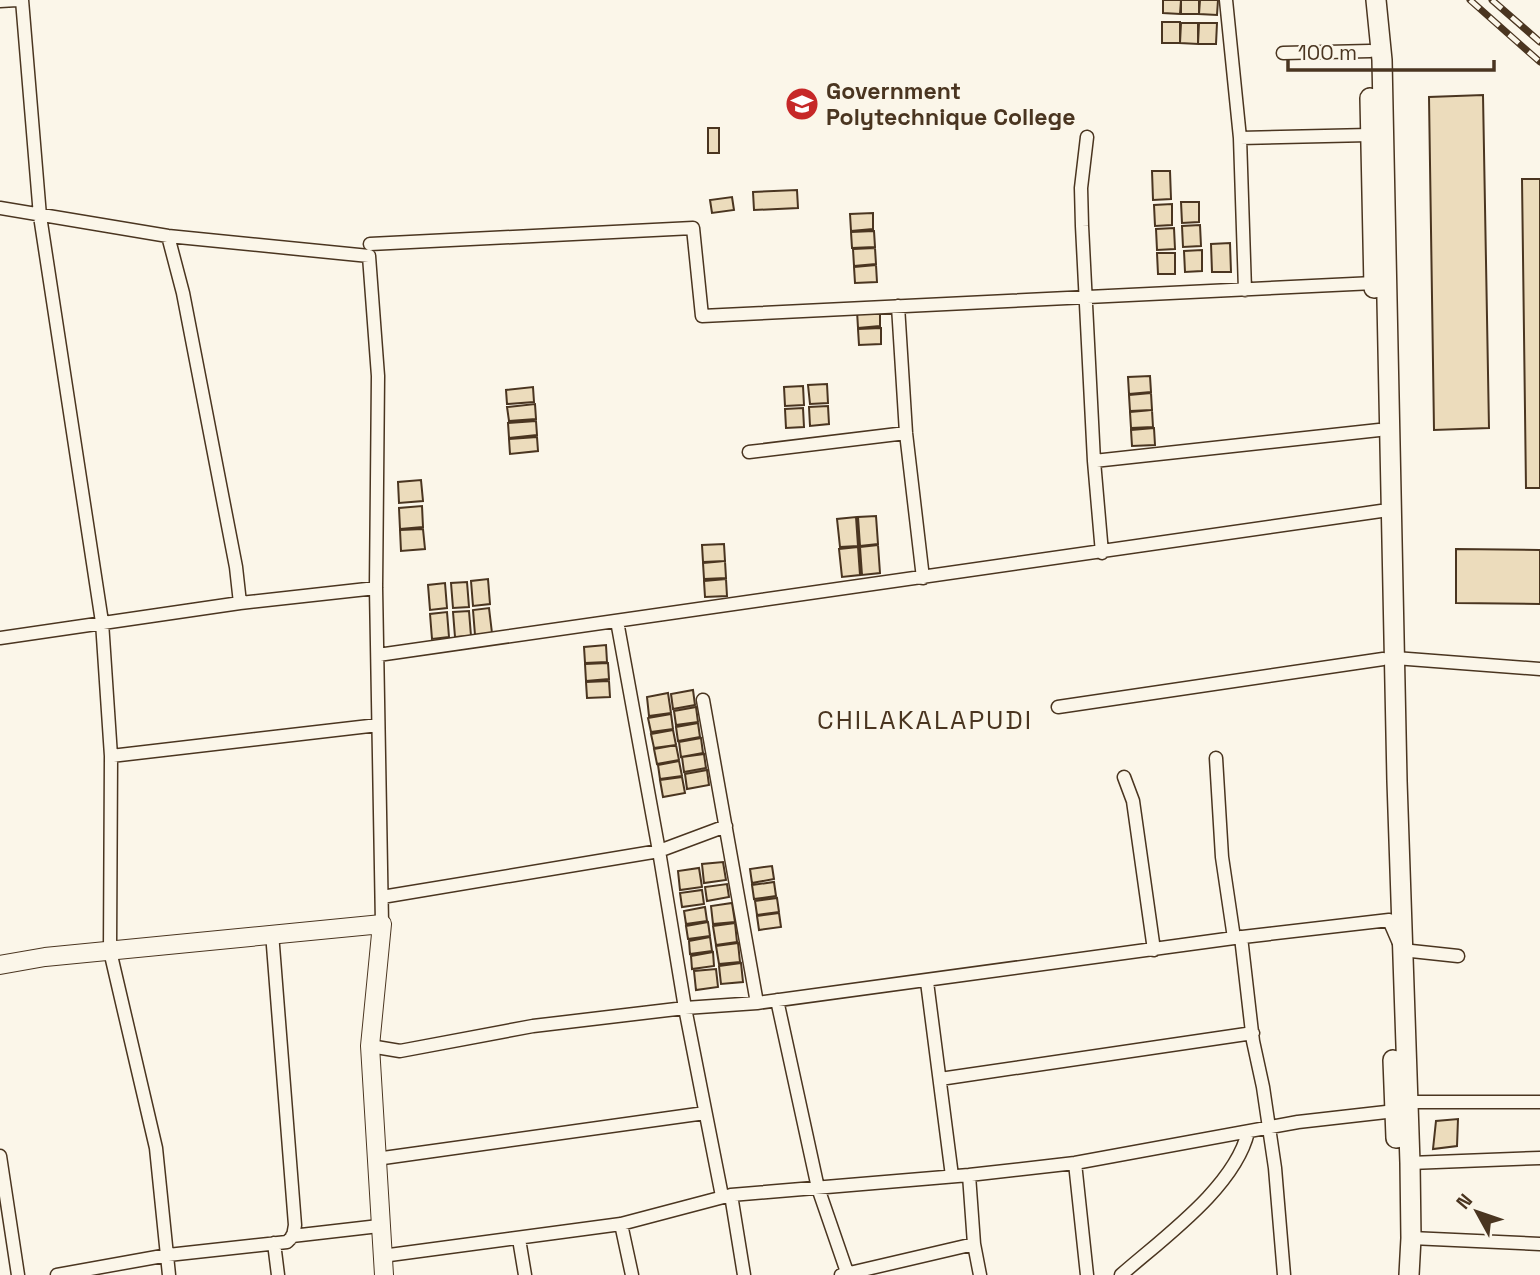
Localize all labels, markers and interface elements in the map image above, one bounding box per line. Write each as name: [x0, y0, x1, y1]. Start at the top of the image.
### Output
scale bar: [1288, 28, 1494, 72]
text: 100 m: [1298, 39, 1357, 66]
place label: Government Polytechnique College: [826, 76, 1076, 132]
school or university icon: Government Polytechnique College: [783, 85, 821, 123]
district label: CHILAKALAPUDI: [817, 703, 1033, 737]
north arrow: [1442, 1177, 1512, 1247]
text: N: [1451, 1188, 1478, 1214]

